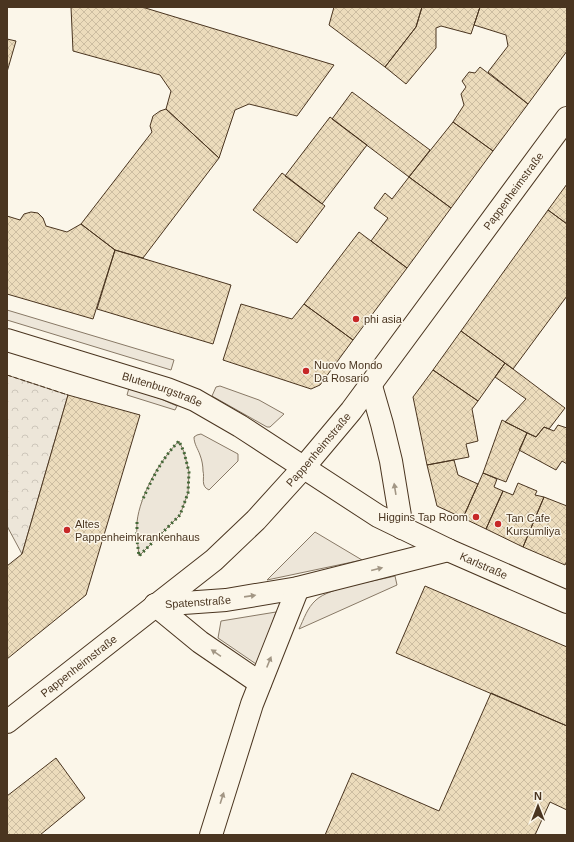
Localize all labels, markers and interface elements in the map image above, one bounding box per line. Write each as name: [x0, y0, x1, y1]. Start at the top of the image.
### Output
street label: Pappenheimstraße: [481, 150, 546, 232]
place label: phi asia: [364, 313, 403, 325]
marker: phi asia: [351, 314, 361, 324]
place label: Nuovo Mondo Da Rosario: [314, 359, 383, 384]
marker: Nuovo Mondo Da Rosario: [301, 366, 311, 376]
street label: Blutenburgstraße: [121, 370, 205, 409]
street label: Pappenheimstraße: [284, 410, 353, 489]
one-way arrow: [392, 483, 398, 495]
place label: Higgins Tap Room: [378, 511, 468, 523]
marker: Higgins Tap Room: [471, 512, 481, 522]
place label: Tan Cafe Kursumliya: [506, 512, 561, 537]
place label: Altes Pappenheimkrankenhaus: [75, 518, 200, 543]
marker: Tan Cafe Kursumliya: [493, 519, 503, 529]
marker: Altes Pappenheimkrankenhaus: [62, 525, 72, 535]
street label: Karlstraße: [458, 550, 509, 581]
one-way arrow: [370, 565, 383, 571]
street label: Spatenstraße: [164, 593, 232, 610]
one-way arrow: [244, 593, 256, 599]
street label: Pappenheimstraße: [38, 633, 119, 699]
one-way arrow: [211, 650, 222, 657]
one-way arrow: [266, 655, 272, 667]
north arrow: [518, 786, 558, 826]
text: N: [534, 790, 542, 802]
one-way arrow: [220, 792, 226, 804]

